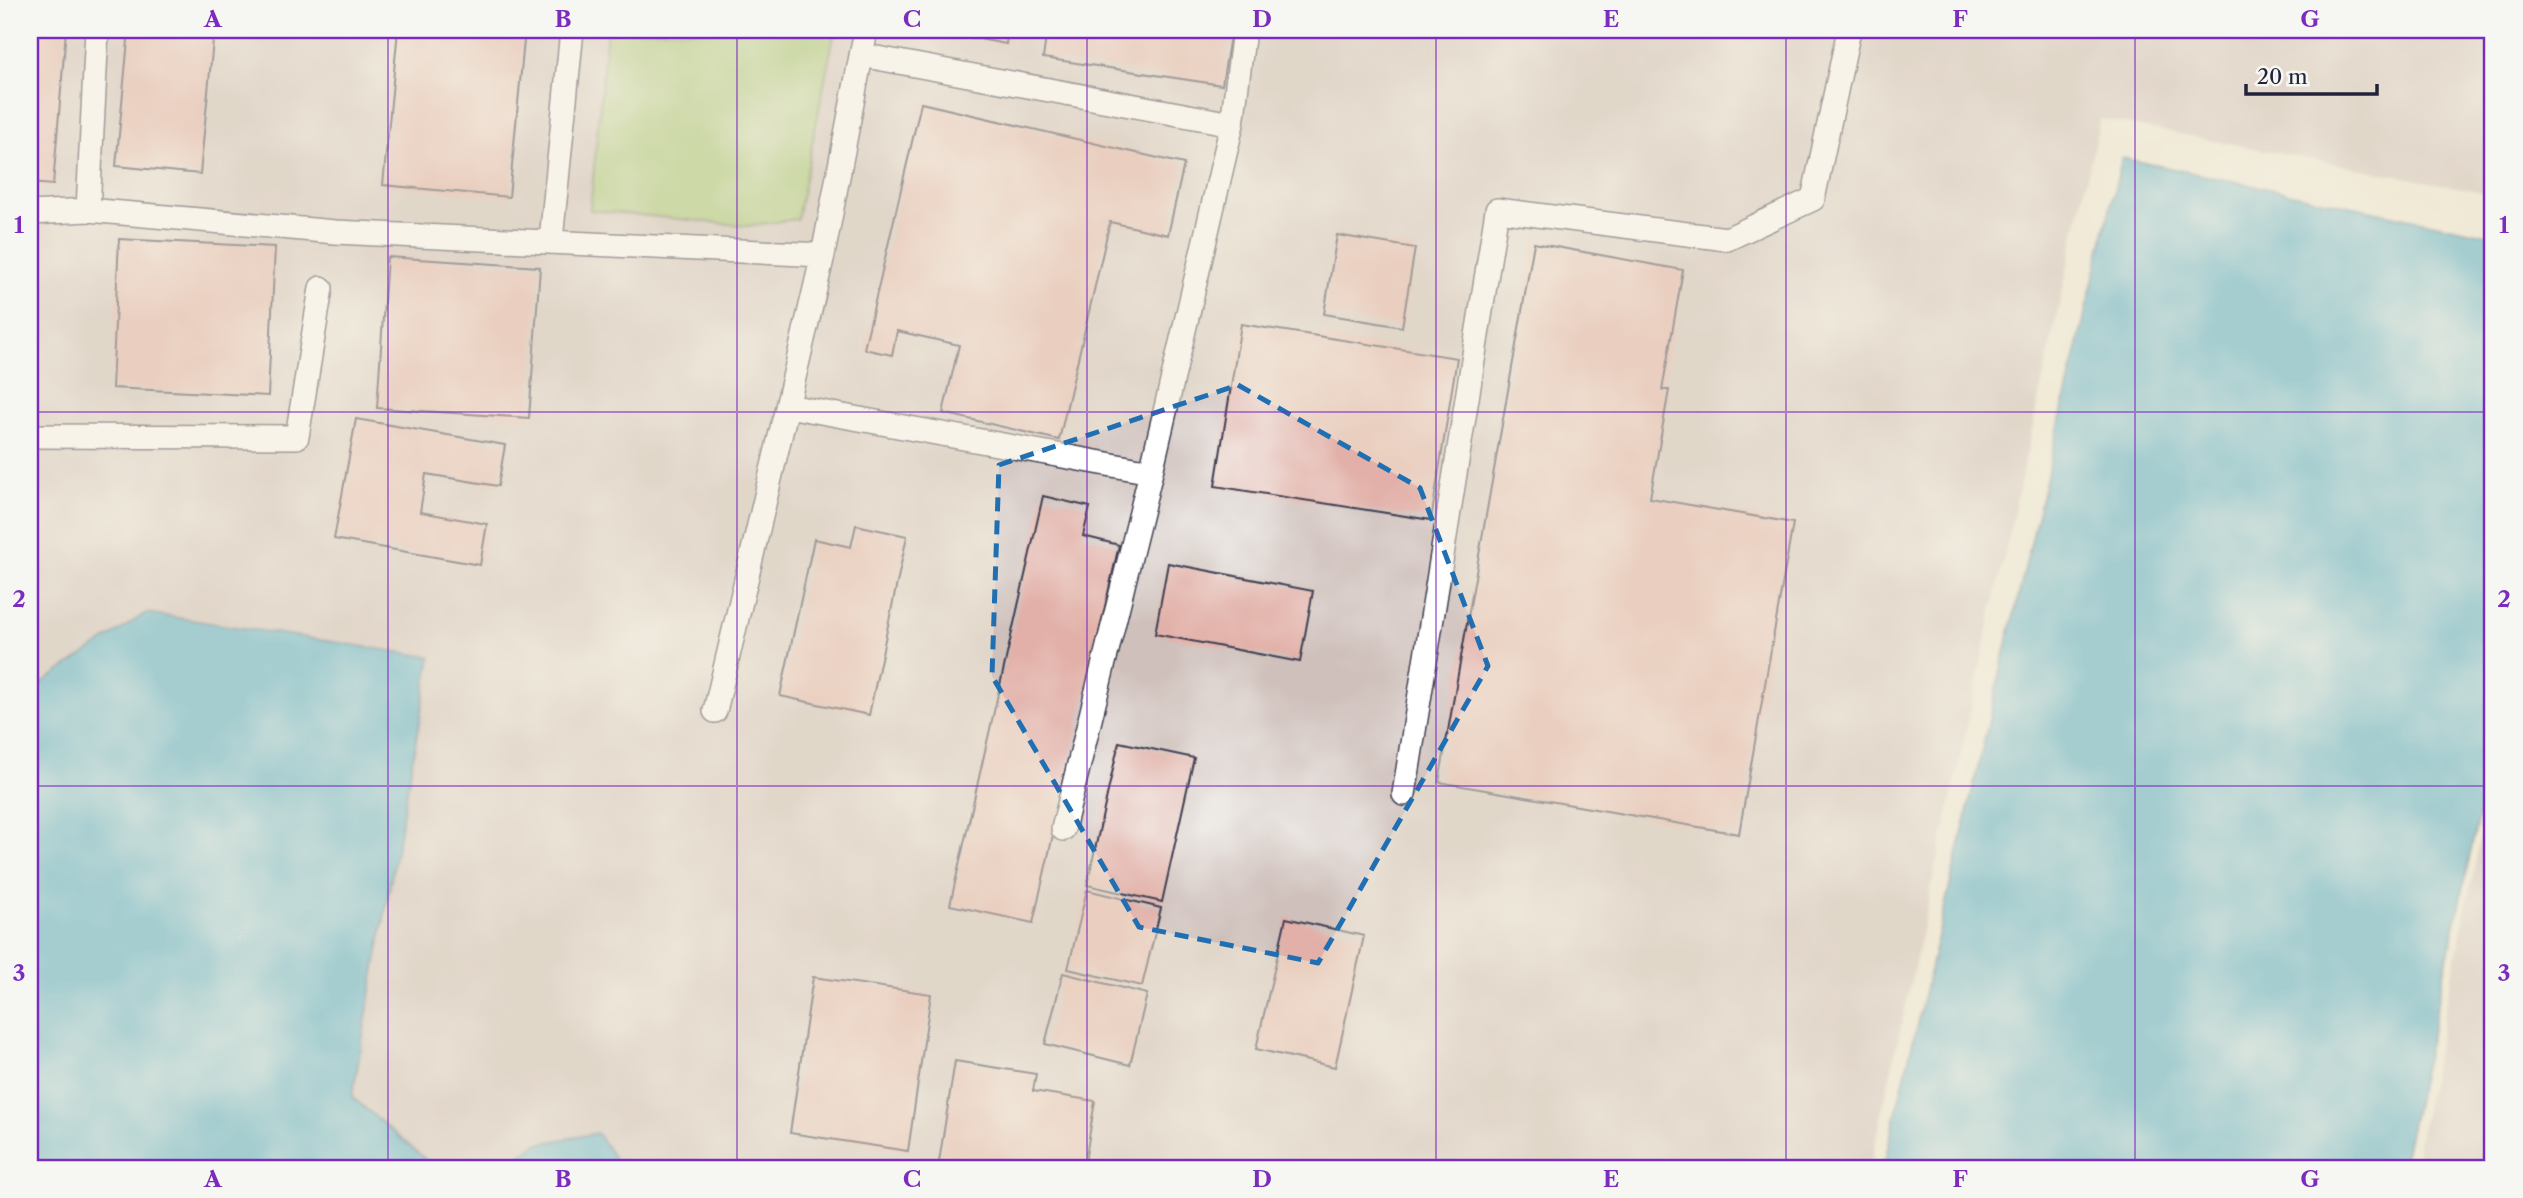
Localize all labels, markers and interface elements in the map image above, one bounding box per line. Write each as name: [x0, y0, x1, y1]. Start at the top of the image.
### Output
text: A: [203, 5, 223, 33]
text: B: [554, 5, 572, 33]
text: C: [903, 5, 921, 33]
text: D: [1252, 5, 1272, 33]
text: E: [1603, 5, 1619, 33]
text: F: [1952, 5, 1968, 33]
text: G: [2300, 5, 2320, 33]
scale bar: [2246, 52, 2378, 96]
text: 20 m: [2257, 64, 2308, 89]
text: 1: [14, 211, 25, 239]
text: 1: [2499, 211, 2510, 239]
text: 2: [12, 585, 26, 613]
text: 2: [2497, 585, 2511, 613]
text: 3: [13, 959, 26, 987]
text: 3: [2498, 959, 2511, 987]
text: A: [203, 1165, 223, 1193]
text: B: [554, 1165, 572, 1193]
text: C: [903, 1165, 921, 1193]
text: D: [1252, 1165, 1272, 1193]
text: E: [1603, 1165, 1619, 1193]
text: F: [1952, 1165, 1968, 1193]
text: G: [2300, 1165, 2320, 1193]

